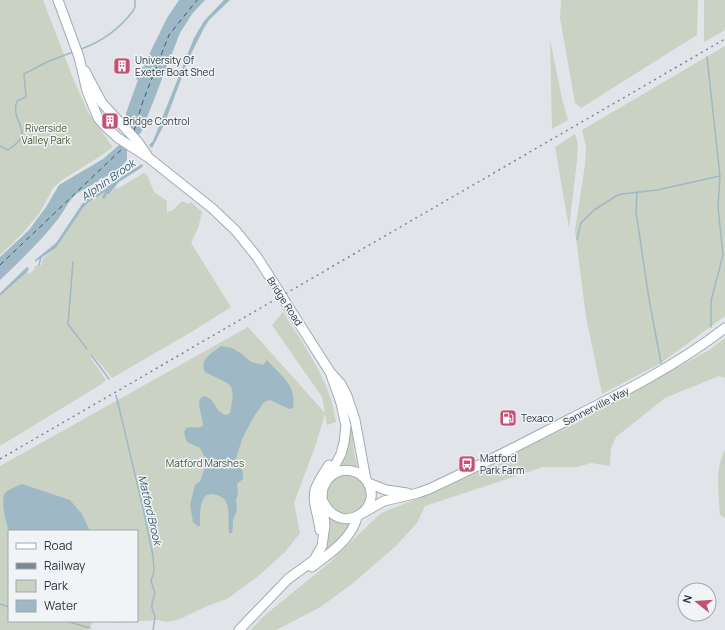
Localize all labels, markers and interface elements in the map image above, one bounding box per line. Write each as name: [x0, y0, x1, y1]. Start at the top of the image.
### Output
place label: University Of Exeter Boat Shed: [135, 53, 214, 79]
building icon: University Of Exeter Boat Shed: [112, 56, 132, 76]
building icon: Bridge Control: [100, 111, 120, 131]
place label: Bridge Control: [123, 114, 190, 128]
park label: Riverside Valley Park: [22, 121, 71, 147]
water label: Alphin Brook: [78, 155, 139, 204]
street label: Bridge Road: [264, 274, 306, 328]
street label: Sannerville Way: [561, 383, 632, 429]
fuel station icon: Texaco: [498, 408, 518, 428]
place label: Texaco: [521, 411, 554, 425]
place label: Matford Park Farm: [480, 451, 524, 477]
bus stop icon: Matford Park Farm: [457, 454, 477, 474]
park label: Matford Marshes: [166, 456, 244, 470]
water label: Matford Brook: [135, 473, 166, 548]
legend: [8, 530, 138, 622]
text: Road: [44, 537, 72, 554]
text: Railway: [44, 557, 86, 574]
text: Park: [44, 577, 69, 594]
north arrow: [677, 582, 717, 622]
text: N: [679, 593, 695, 605]
text: Water: [44, 597, 78, 614]

